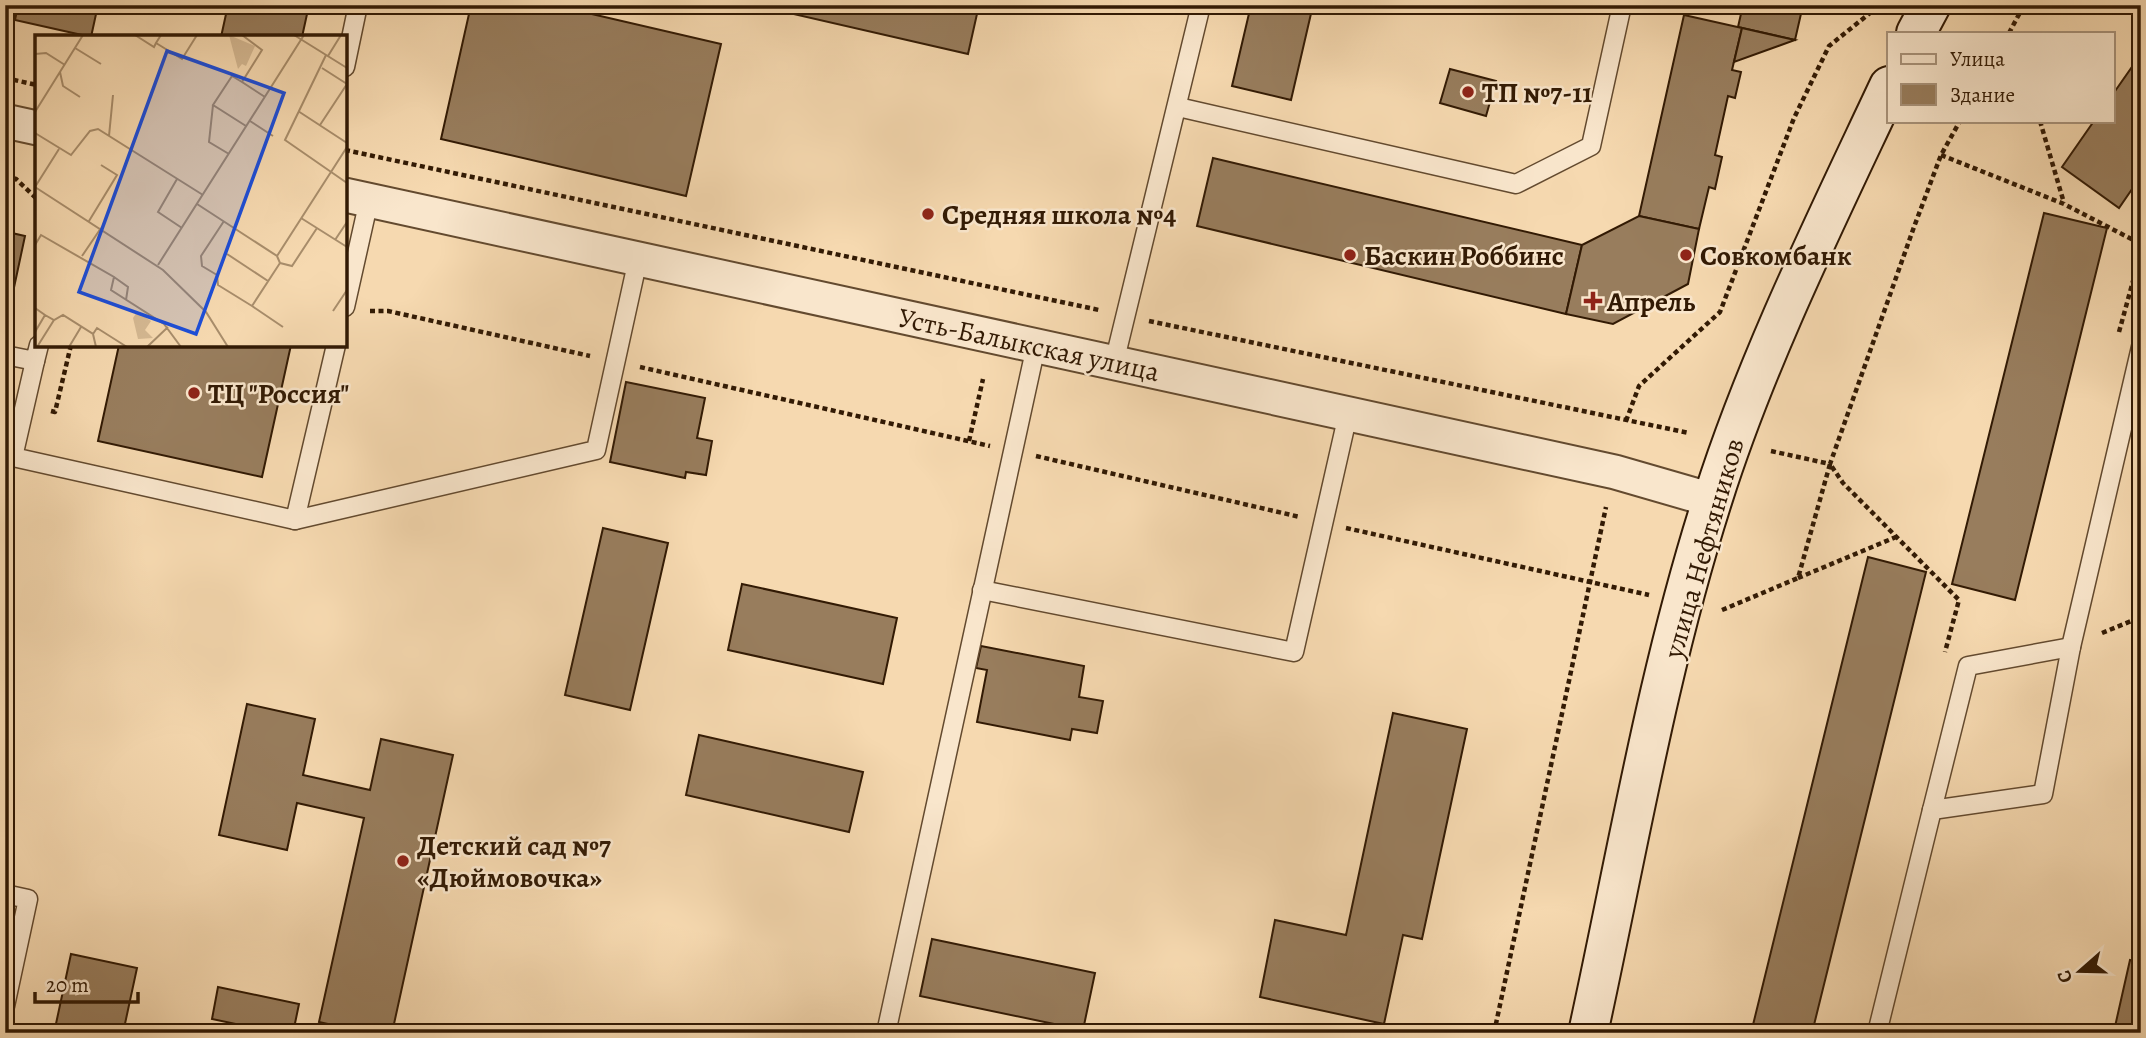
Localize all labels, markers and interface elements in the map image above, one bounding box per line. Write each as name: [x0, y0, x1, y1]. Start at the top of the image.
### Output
legend: [1887, 32, 2114, 122]
inset map: [35, 35, 346, 346]
text: Улица: [1950, 45, 2005, 73]
place label: ТП №7-11: [1482, 74, 1592, 112]
text: Здание: [1950, 81, 2015, 109]
marker: ТП №7-11: [1460, 84, 1476, 100]
place label: Средняя школа №4: [942, 196, 1176, 234]
marker: Средняя школа №4: [920, 206, 936, 222]
place label: Баскин Роббинс: [1364, 237, 1564, 275]
place label: Совкомбанк: [1700, 237, 1852, 275]
marker: Баскин Роббинс: [1342, 247, 1358, 263]
marker: Совкомбанк: [1678, 247, 1694, 263]
place label: Апрель: [1606, 283, 1695, 321]
marker: Апрель: [1585, 293, 1601, 309]
street label: Усть-Балыкская улица: [895, 299, 1163, 391]
place label: ТЦ "Россия": [208, 375, 349, 413]
marker: ТЦ "Россия": [186, 385, 202, 401]
street label: улица Нефтяников: [1654, 434, 1754, 664]
place label: Детский сад №7 «Дюймовочка»: [417, 827, 611, 897]
marker: Детский сад №7 «Дюймовочка»: [395, 853, 411, 869]
north arrow: [2044, 936, 2114, 1006]
scale bar: [35, 961, 138, 1005]
text: С: [2051, 967, 2079, 986]
text: 20 m: [46, 971, 89, 999]

